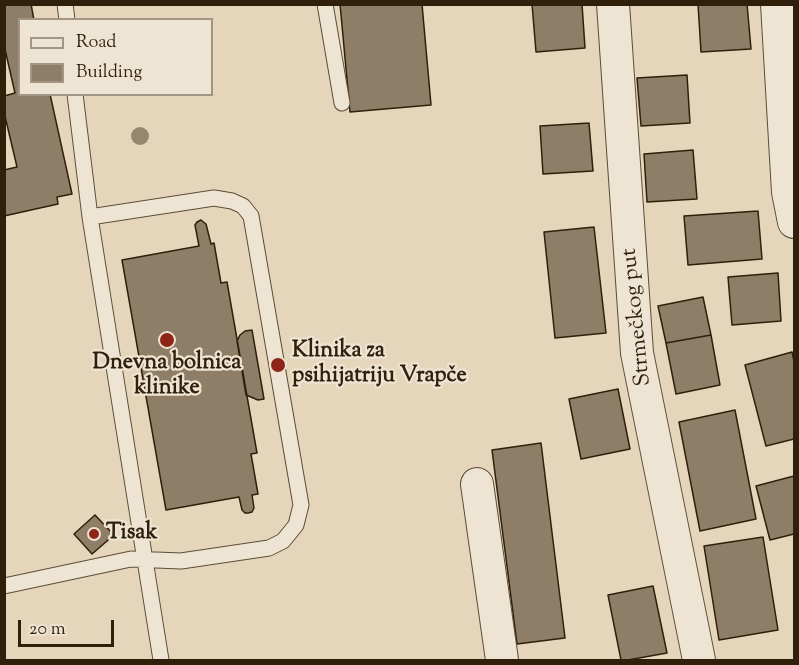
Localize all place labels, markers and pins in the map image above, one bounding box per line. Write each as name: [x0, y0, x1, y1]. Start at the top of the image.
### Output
marker: Dnevna bolnica klinike: [158, 331, 176, 349]
place label: Klinika za psihijatriju Vrapče: [292, 339, 467, 390]
place label: Dnevna bolnica klinike: [93, 351, 241, 402]
marker: Klinika za psihijatriju Vrapče: [269, 356, 287, 374]
place label: Tisak: [106, 521, 157, 547]
marker: Tisak: [87, 527, 101, 541]

